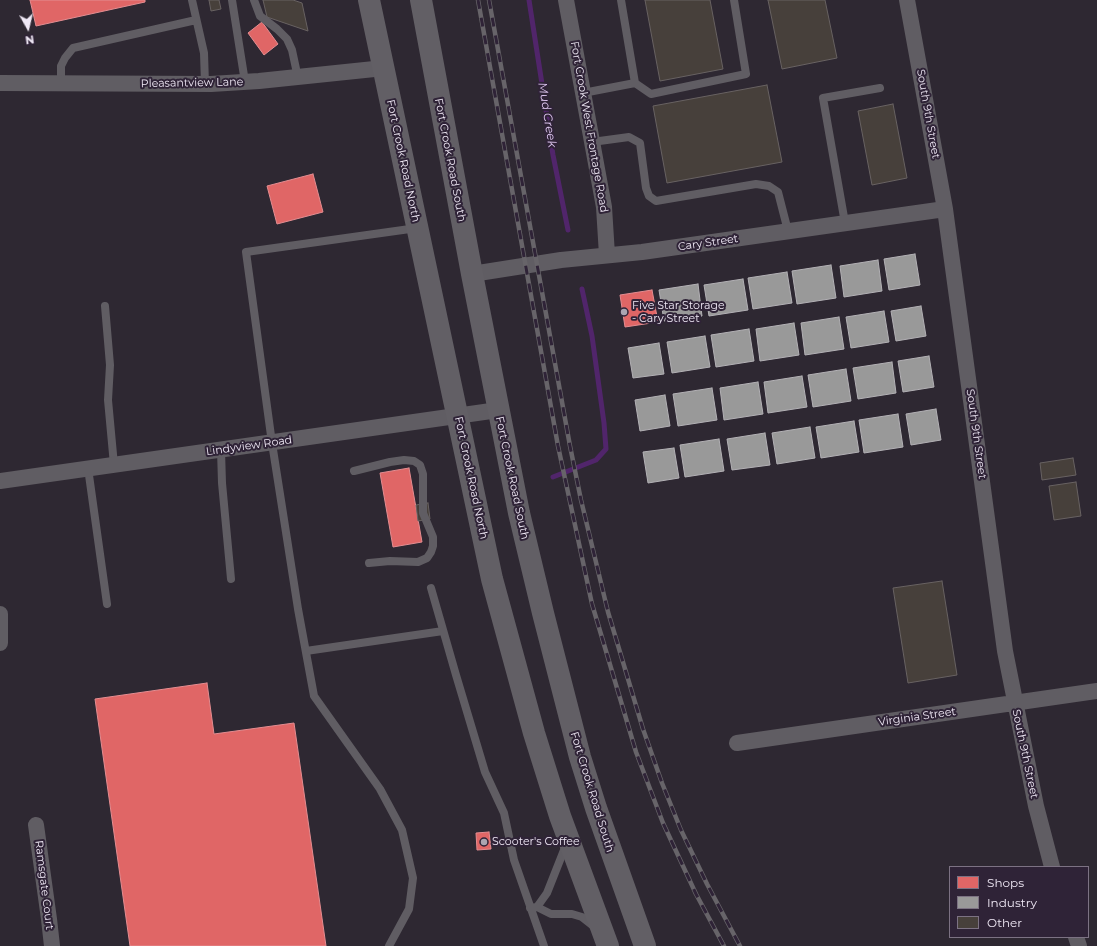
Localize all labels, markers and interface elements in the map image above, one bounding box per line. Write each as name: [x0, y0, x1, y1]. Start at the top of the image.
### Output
north arrow: [8, 8, 48, 48]
text: N: [24, 32, 35, 47]
street label: Fort Crook West Frontage Road: [567, 40, 611, 214]
street label: South 9th Street: [914, 68, 942, 160]
street label: Pleasantview Lane: [141, 76, 243, 90]
water label: Mud Creek: [535, 81, 559, 149]
street label: Fort Crook Road South: [432, 97, 468, 223]
street label: Fort Crook Road North: [384, 99, 422, 223]
street label: Cary Street: [677, 232, 739, 254]
place label: Five Star Storage - Cary Street: [632, 299, 725, 325]
marker: Five Star Storage - Cary Street: [619, 307, 629, 317]
street label: South 9th Street: [963, 388, 989, 480]
street label: Fort Crook Road South: [492, 415, 532, 541]
street label: Fort Crook Road North: [452, 416, 490, 540]
street label: Lindyview Road: [205, 433, 293, 459]
street label: Virginia Street: [877, 705, 957, 729]
street label: South 9th Street: [1009, 708, 1041, 800]
street label: Fort Crook Road South: [567, 730, 617, 854]
place label: Scooter's Coffee: [492, 835, 580, 849]
marker: Scooter's Coffee: [479, 837, 489, 847]
street label: Ramsgate Court: [32, 839, 56, 931]
legend: [949, 866, 1089, 938]
text: Shops: [987, 875, 1024, 890]
text: Industry: [987, 895, 1037, 910]
text: Other: [987, 915, 1022, 930]

